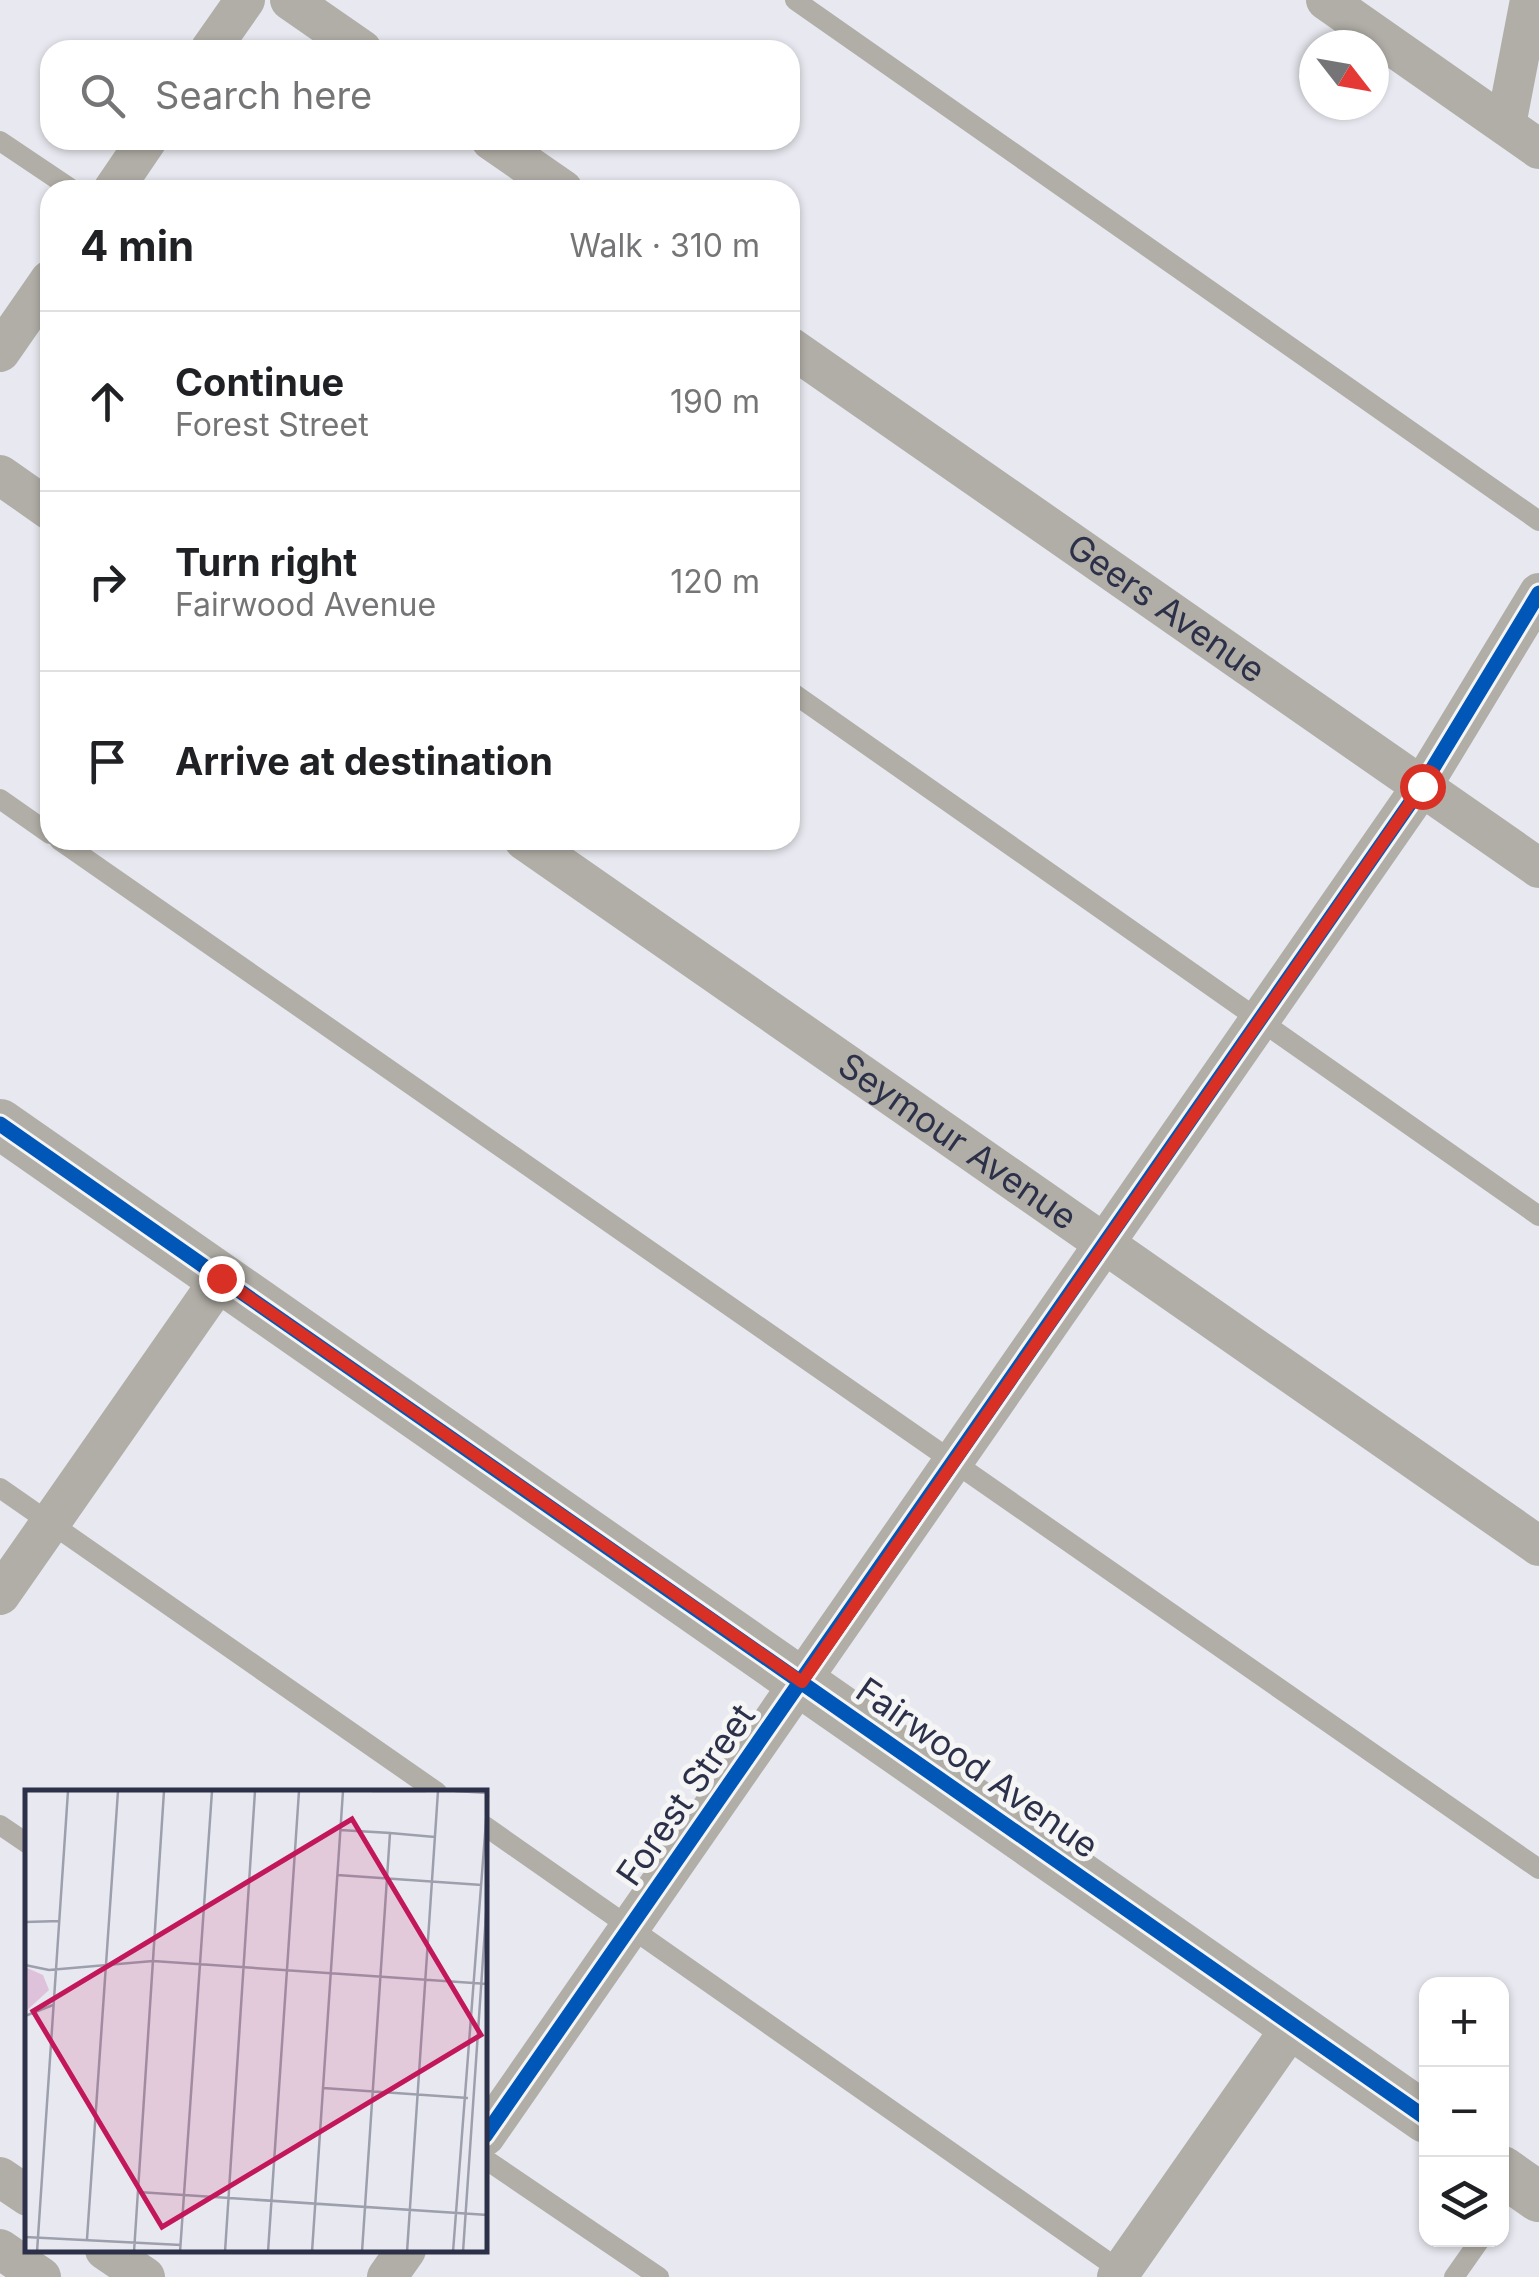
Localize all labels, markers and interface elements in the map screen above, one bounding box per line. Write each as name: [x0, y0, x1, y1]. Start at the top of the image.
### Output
north arrow: [1299, 30, 1389, 120]
search box: [40, 40, 800, 150]
icon: search: [75, 68, 130, 123]
text: Search here: [155, 72, 372, 118]
text: 4 min: [80, 220, 194, 271]
text: Walk · 310 m: [570, 226, 760, 265]
text: Continue: [175, 359, 344, 405]
icon: ahead: [80, 374, 135, 429]
text: 190 m: [670, 382, 760, 421]
text: Forest Street: [175, 405, 369, 444]
street label: Geers Avenue: [1060, 524, 1274, 691]
text: Turn right: [175, 539, 357, 585]
icon: right: [80, 554, 135, 609]
text: 120 m: [670, 562, 760, 601]
text: Fairwood Avenue: [175, 585, 436, 624]
icon: arrive: [80, 734, 135, 789]
text: Arrive at destination: [175, 738, 553, 784]
route start: [1400, 764, 1446, 810]
street label: Seymour Avenue: [831, 1043, 1085, 1238]
route end: [199, 1256, 245, 1302]
street label: Fairwood Avenue: [849, 1668, 1107, 1866]
street label: Forest Street: [607, 1696, 763, 1893]
inset map: [25, 1790, 488, 2252]
map controls: [1419, 1977, 1509, 2247]
button: +: [1419, 1977, 1509, 2067]
button: −: [1419, 2067, 1509, 2157]
button: layers: [1419, 2157, 1509, 2247]

